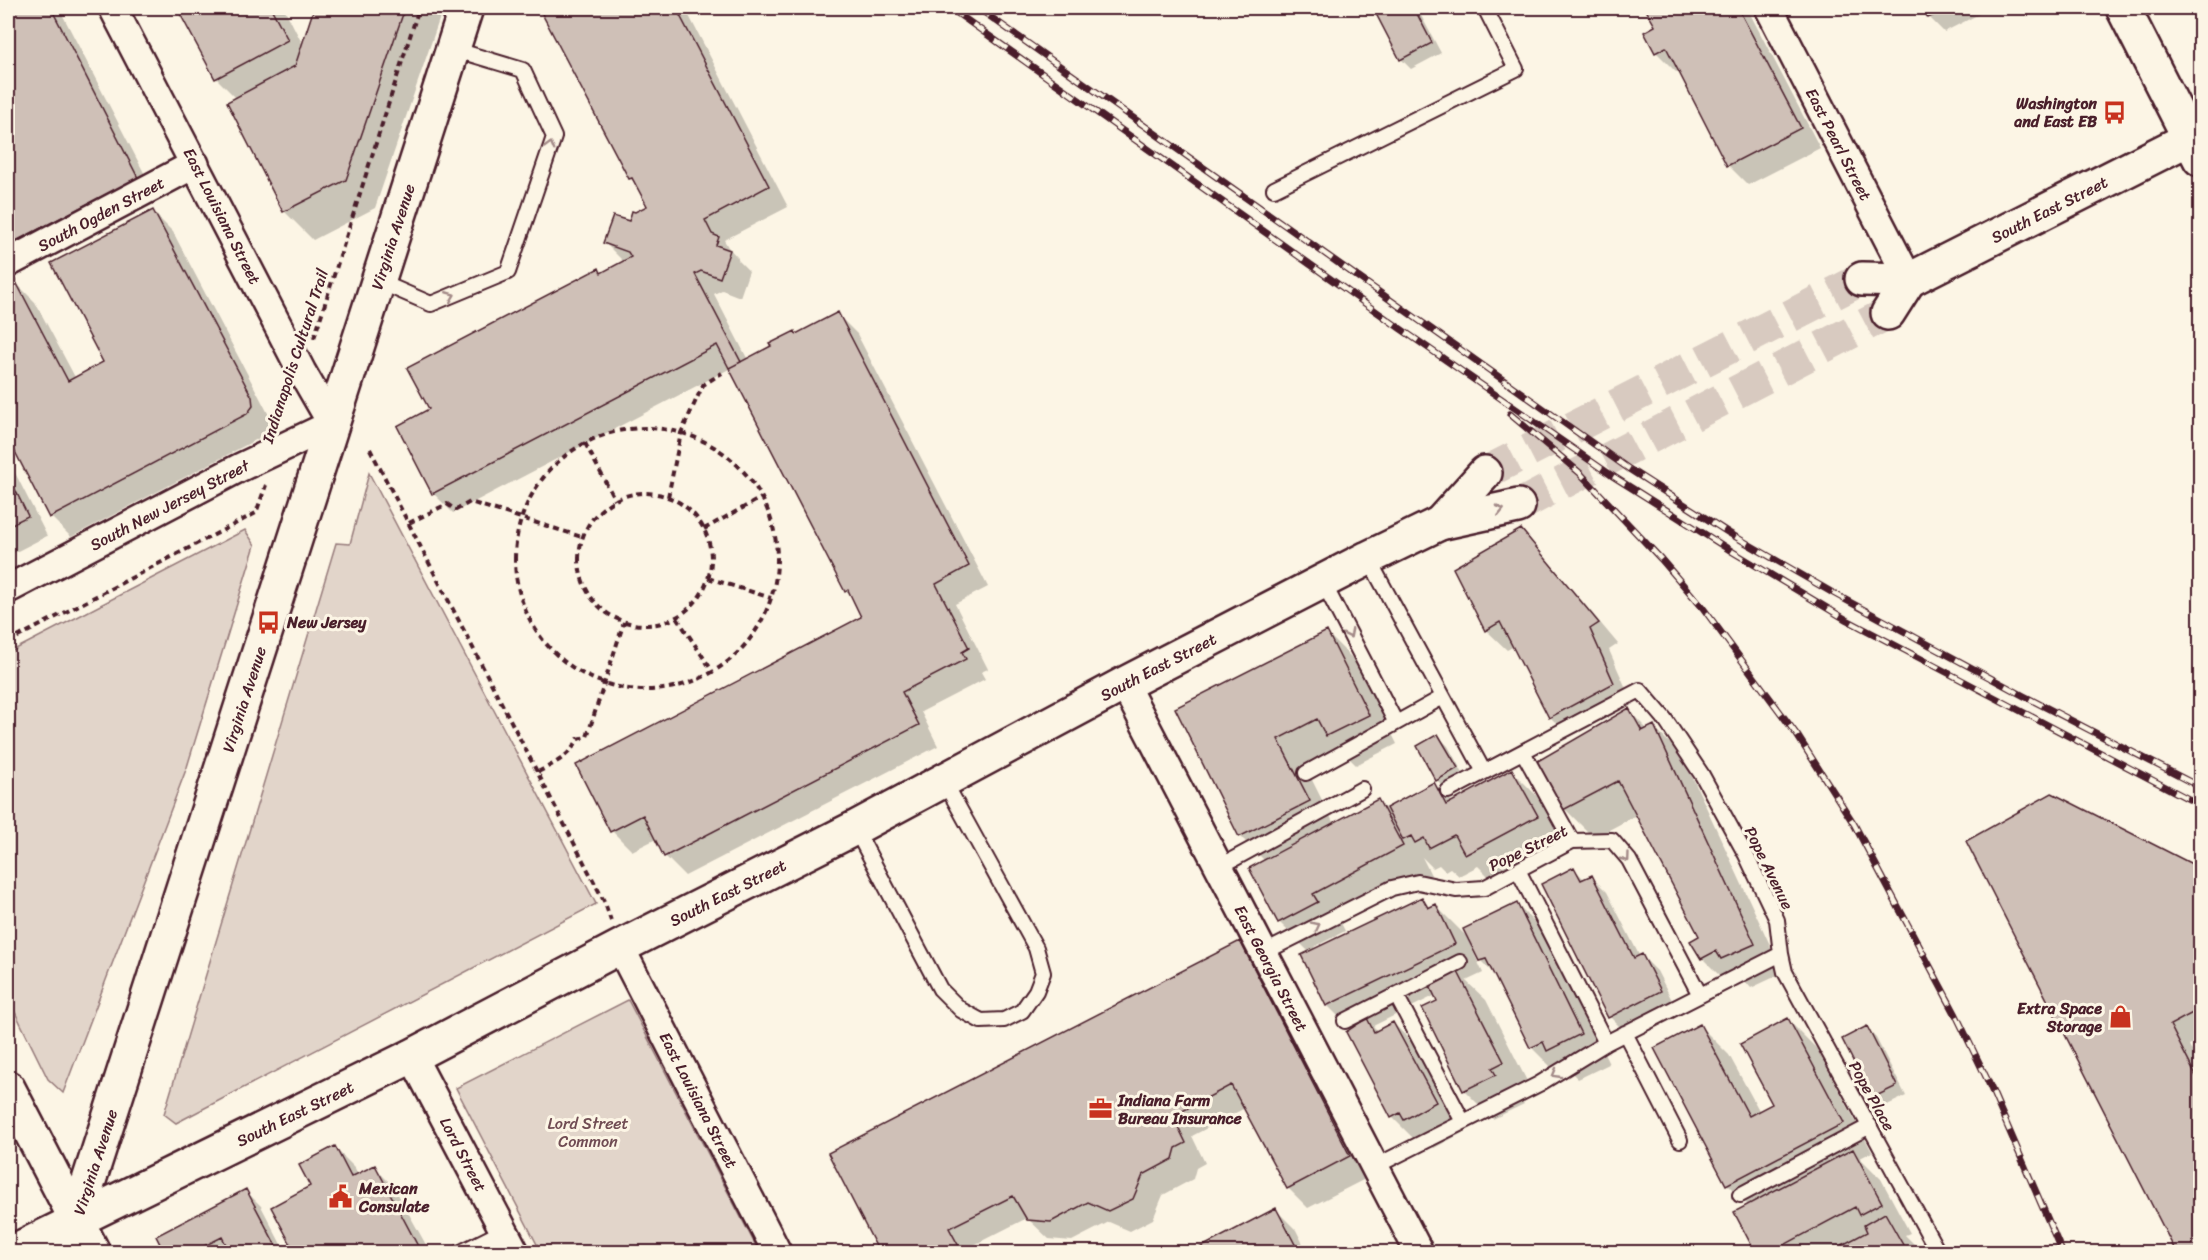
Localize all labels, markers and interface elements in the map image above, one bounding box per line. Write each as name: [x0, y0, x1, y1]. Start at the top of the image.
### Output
street label: East Pearl Street: [1798, 82, 1880, 206]
place label: Washington and East EB: [2013, 89, 2098, 136]
bus stop icon: Washington and East EB: [2102, 99, 2128, 125]
one-way arrow: [543, 141, 556, 151]
street label: East Louisiana Street: [175, 142, 269, 290]
street label: South East Street: [1985, 167, 2113, 251]
street label: South Ogden Street: [32, 168, 170, 260]
street label: Virginia Avenue: [362, 180, 423, 293]
street label: Indianapolis Cultural Trail: [253, 265, 337, 448]
one-way arrow: [445, 291, 456, 303]
street label: South New Jersey Street: [84, 451, 254, 558]
one-way arrow: [1494, 504, 1504, 517]
place label: New Jersey: [286, 608, 367, 637]
bus stop icon: New Jersey: [256, 609, 282, 635]
street label: South East Street: [1094, 624, 1222, 709]
one-way arrow: [1342, 628, 1354, 639]
street label: Virginia Avenue: [213, 642, 274, 756]
street label: Pope Street: [1483, 816, 1573, 880]
street label: Pope Avenue: [1736, 821, 1802, 915]
street label: South East Street: [664, 851, 791, 934]
one-way arrow: [1619, 852, 1630, 863]
street label: East Georgia Street: [1226, 899, 1317, 1037]
one-way arrow: [1309, 922, 1320, 934]
place label: Extra Space Storage: [2017, 994, 2102, 1041]
shop icon: Extra Space Storage: [2107, 1004, 2133, 1030]
street label: East Louisiana Street: [651, 1026, 746, 1173]
street label: Pope Place: [1841, 1055, 1903, 1137]
one-way arrow: [1552, 1067, 1562, 1078]
street label: South East Street: [231, 1072, 359, 1155]
place label: Indiana Farm Bureau Insurance: [1117, 1086, 1243, 1133]
office icon: Indiana Farm Bureau Insurance: [1087, 1096, 1113, 1122]
street label: Virginia Avenue: [64, 1105, 126, 1219]
park label: Lord Street Common: [547, 1109, 629, 1156]
street label: Lord Street: [432, 1112, 495, 1197]
place label: Mexican Consulate: [358, 1174, 430, 1221]
public building icon: Mexican Consulate: [328, 1184, 354, 1210]

